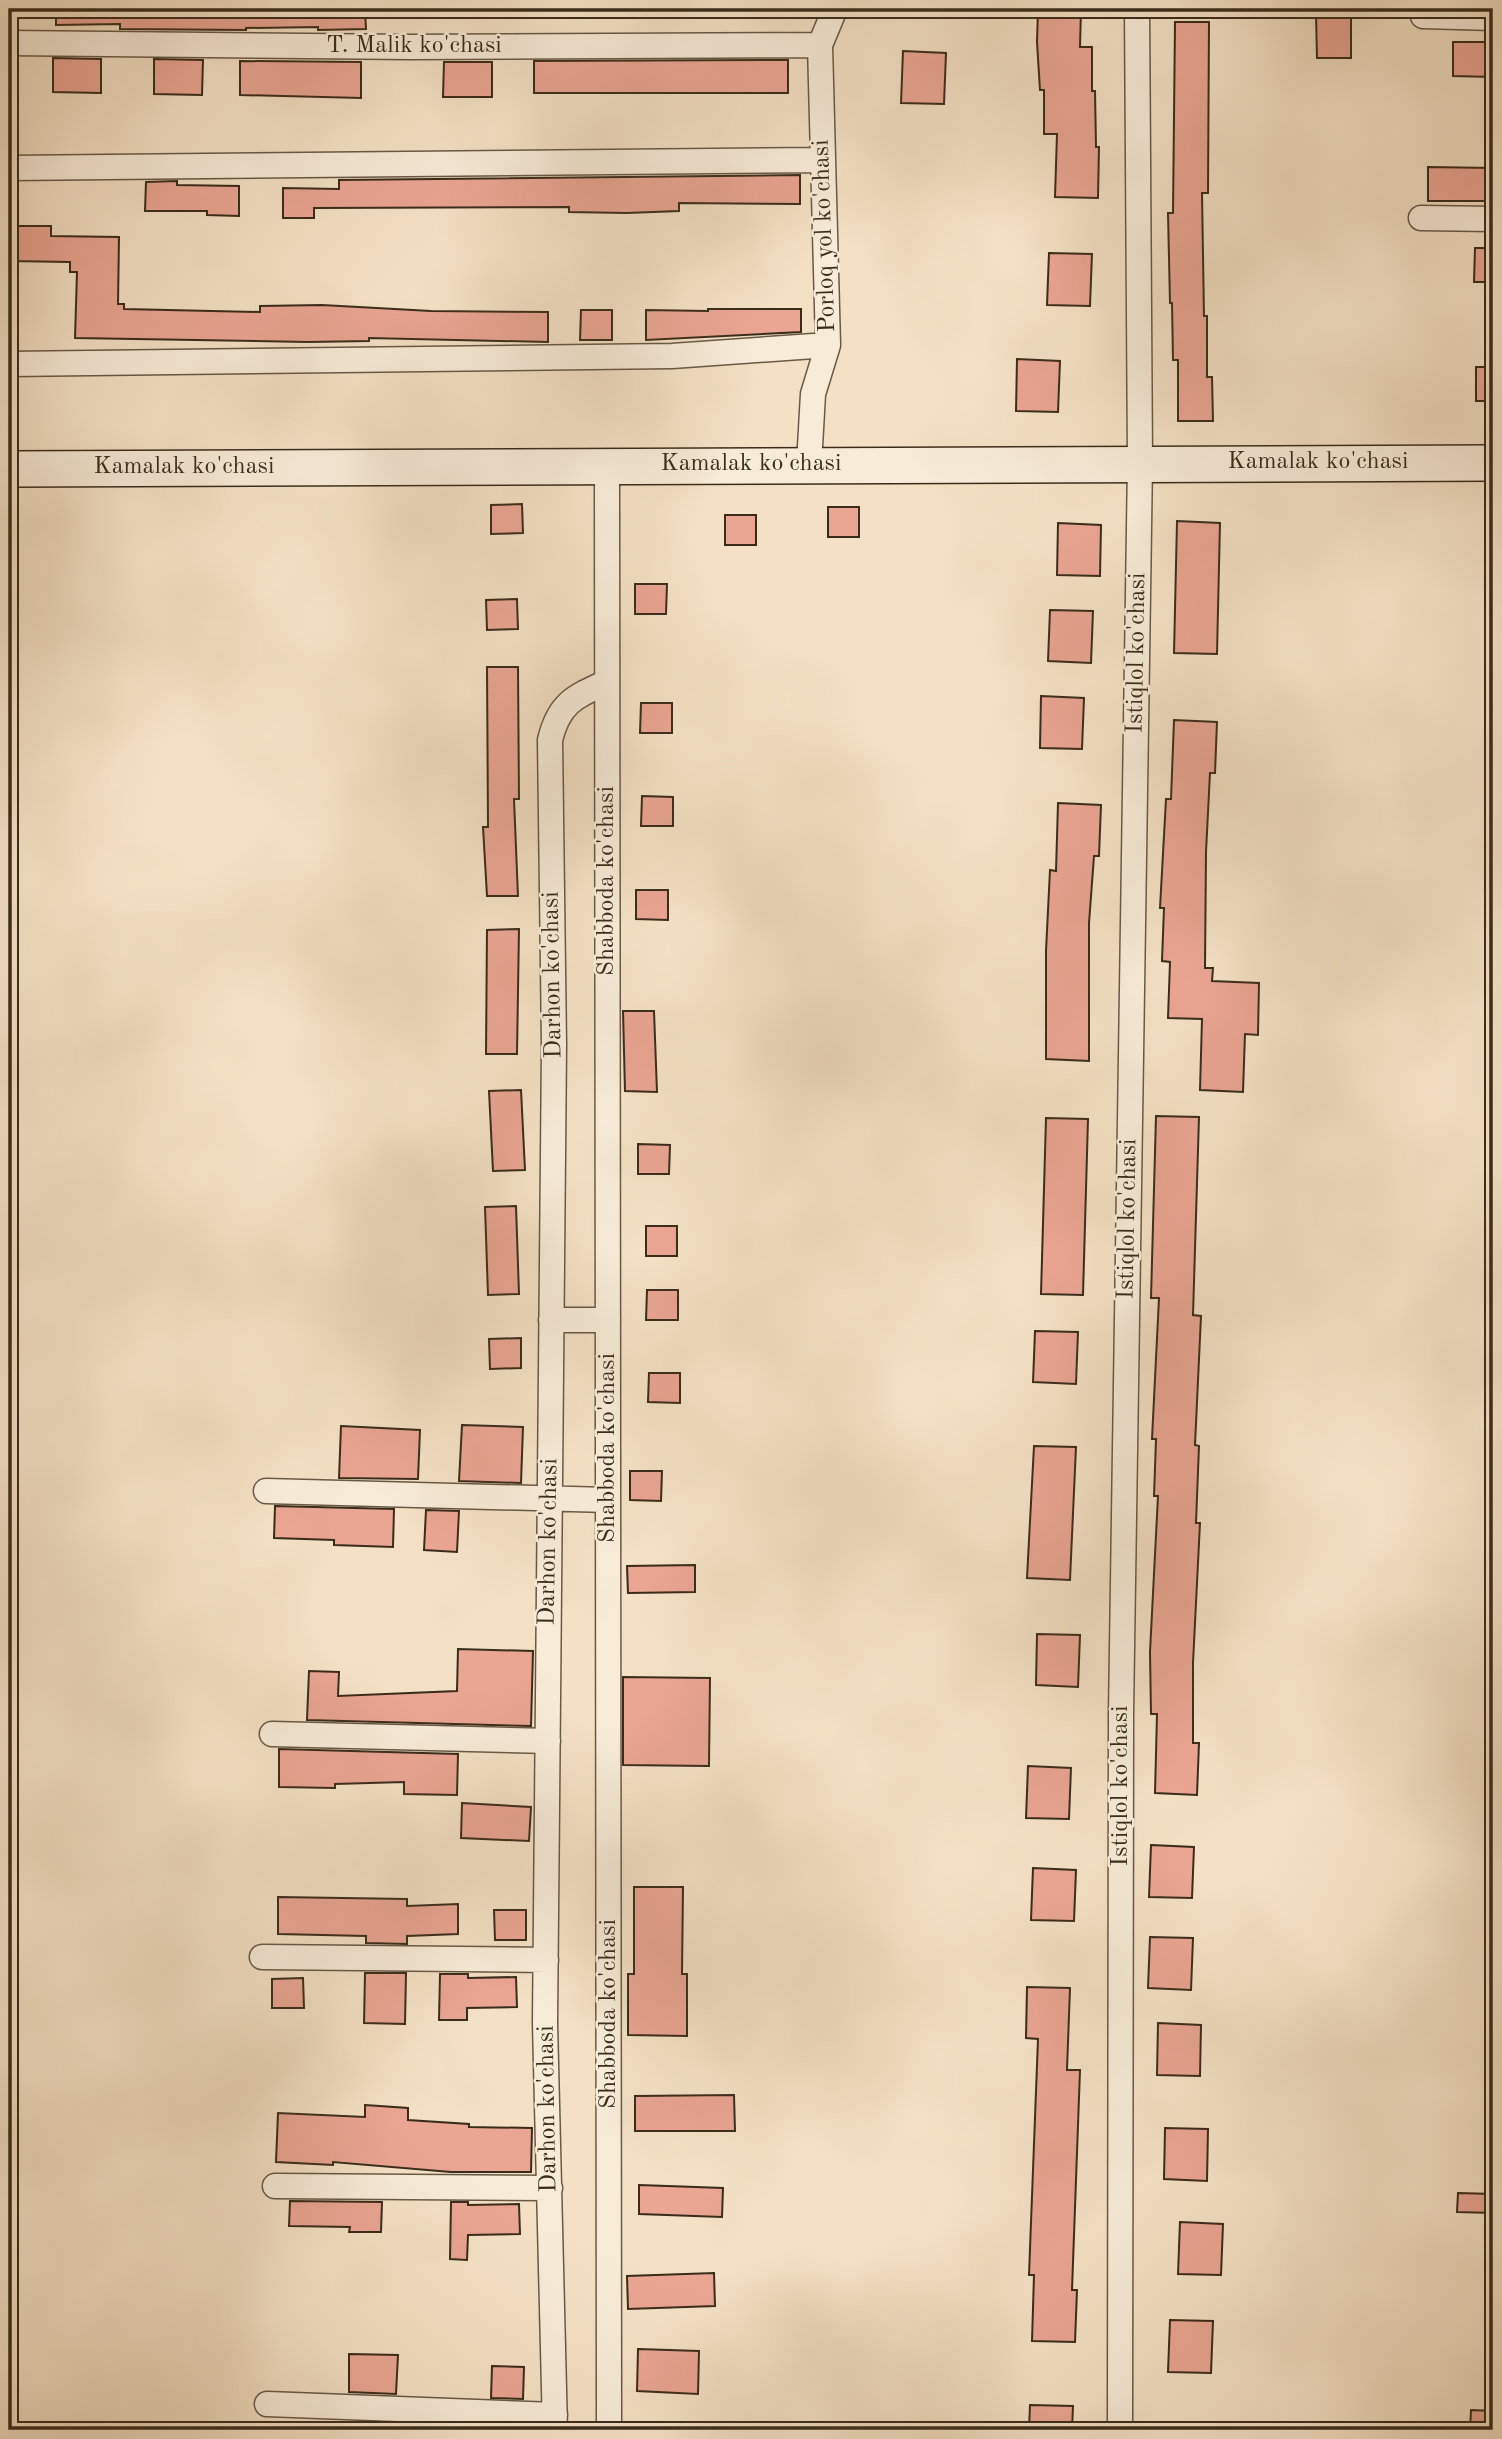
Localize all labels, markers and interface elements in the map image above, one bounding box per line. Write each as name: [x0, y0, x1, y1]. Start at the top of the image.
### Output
street label: T. Malik ko'chasi: [326, 34, 502, 58]
street label: Porloq yol ko'chasi: [810, 139, 840, 333]
street label: Kamalak ko'chasi: [1228, 450, 1408, 474]
street label: Kamalak ko'chasi: [661, 452, 841, 476]
street label: Kamalak ko'chasi: [94, 455, 274, 479]
street label: Istiqlol ko'chasi: [1124, 572, 1150, 734]
street label: Shabboda ko'chasi: [595, 786, 619, 976]
street label: Darhon ko'chasi: [540, 891, 566, 1059]
street label: Istiqlol ko'chasi: [1115, 1138, 1141, 1300]
street label: Shabboda ko'chasi: [596, 1353, 620, 1543]
street label: Darhon ko'chasi: [536, 1458, 562, 1626]
street label: Istiqlol ko'chasi: [1109, 1706, 1133, 1866]
street label: Shabboda ko'chasi: [597, 1919, 621, 2109]
street label: Darhon ko'chasi: [535, 2025, 561, 2193]

